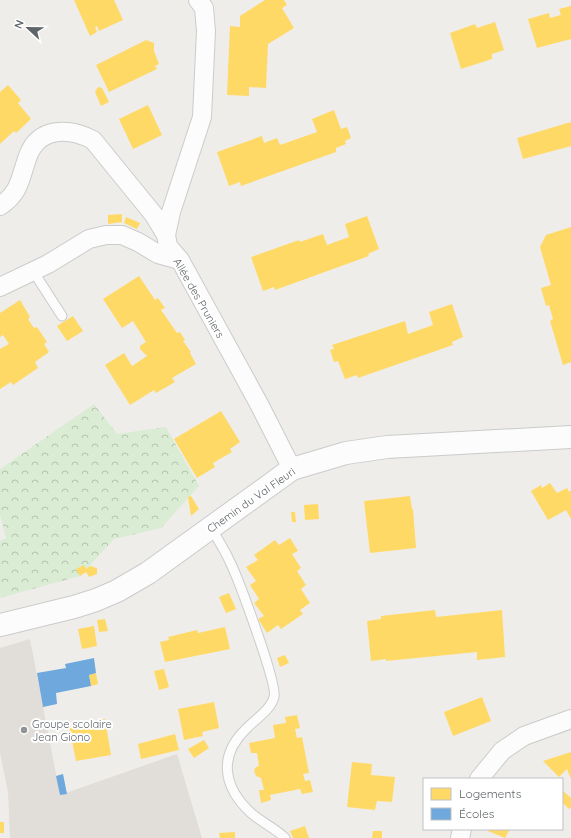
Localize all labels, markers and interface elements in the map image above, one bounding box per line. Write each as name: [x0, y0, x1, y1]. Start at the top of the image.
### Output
north arrow: [8, 8, 48, 48]
text: N: [11, 18, 27, 31]
street label: Allée des Pruniers: [170, 256, 228, 340]
street label: Chemin du Val Fleuri: [204, 464, 298, 536]
place label: Groupe scolaire Jean Giono: [32, 717, 112, 744]
marker: Groupe scolaire Jean Giono: [19, 725, 29, 735]
legend: [423, 778, 563, 830]
text: Logements: [459, 786, 522, 801]
text: Écoles: [459, 806, 495, 821]

